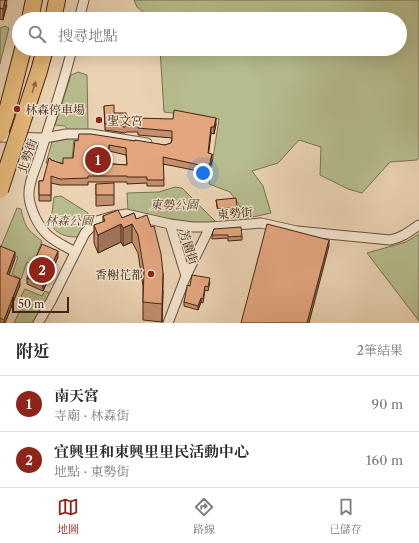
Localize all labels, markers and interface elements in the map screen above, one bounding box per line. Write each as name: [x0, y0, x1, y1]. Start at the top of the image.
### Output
search box: [12, 12, 407, 56]
icon: search: [26, 23, 48, 45]
text: 搜尋地點: [58, 26, 118, 45]
one-way arrow: [31, 80, 37, 92]
place label: 林森停車場: [25, 102, 85, 117]
marker: 林森停車場: [12, 104, 22, 114]
place label: 聖文宮: [107, 113, 143, 128]
marker: 聖文宮: [94, 115, 104, 125]
street label: 北勢街: [14, 136, 40, 175]
pin: 1: [85, 145, 111, 175]
your location: [193, 163, 213, 183]
park label: 東勢公園: [150, 197, 200, 212]
street label: 東勢街: [216, 204, 255, 222]
park label: 林森公園: [45, 213, 95, 228]
street label: 芳園街: [176, 228, 202, 267]
pin: 2: [29, 255, 55, 285]
place label: 香榭花都: [95, 267, 143, 282]
marker: 香榭花都: [146, 269, 156, 279]
scale bar: [12, 295, 69, 314]
text: 50 m: [18, 297, 44, 311]
text: 附近: [16, 341, 50, 361]
text: 2筆結果: [357, 342, 403, 358]
text: 南天宮: [54, 386, 99, 405]
text: 1: [26, 396, 32, 412]
text: 90 m: [372, 396, 403, 412]
text: 寺廟 · 林森街: [54, 407, 130, 423]
text: 宜興里和東興里里民活動中心: [54, 442, 249, 461]
text: 2: [25, 452, 33, 468]
text: 160 m: [366, 452, 403, 468]
text: 地點 · 東勢街: [54, 463, 130, 479]
tab: 地圖: [57, 496, 79, 536]
tab: 路線: [193, 496, 215, 536]
tab: 已儲存: [329, 496, 362, 536]

